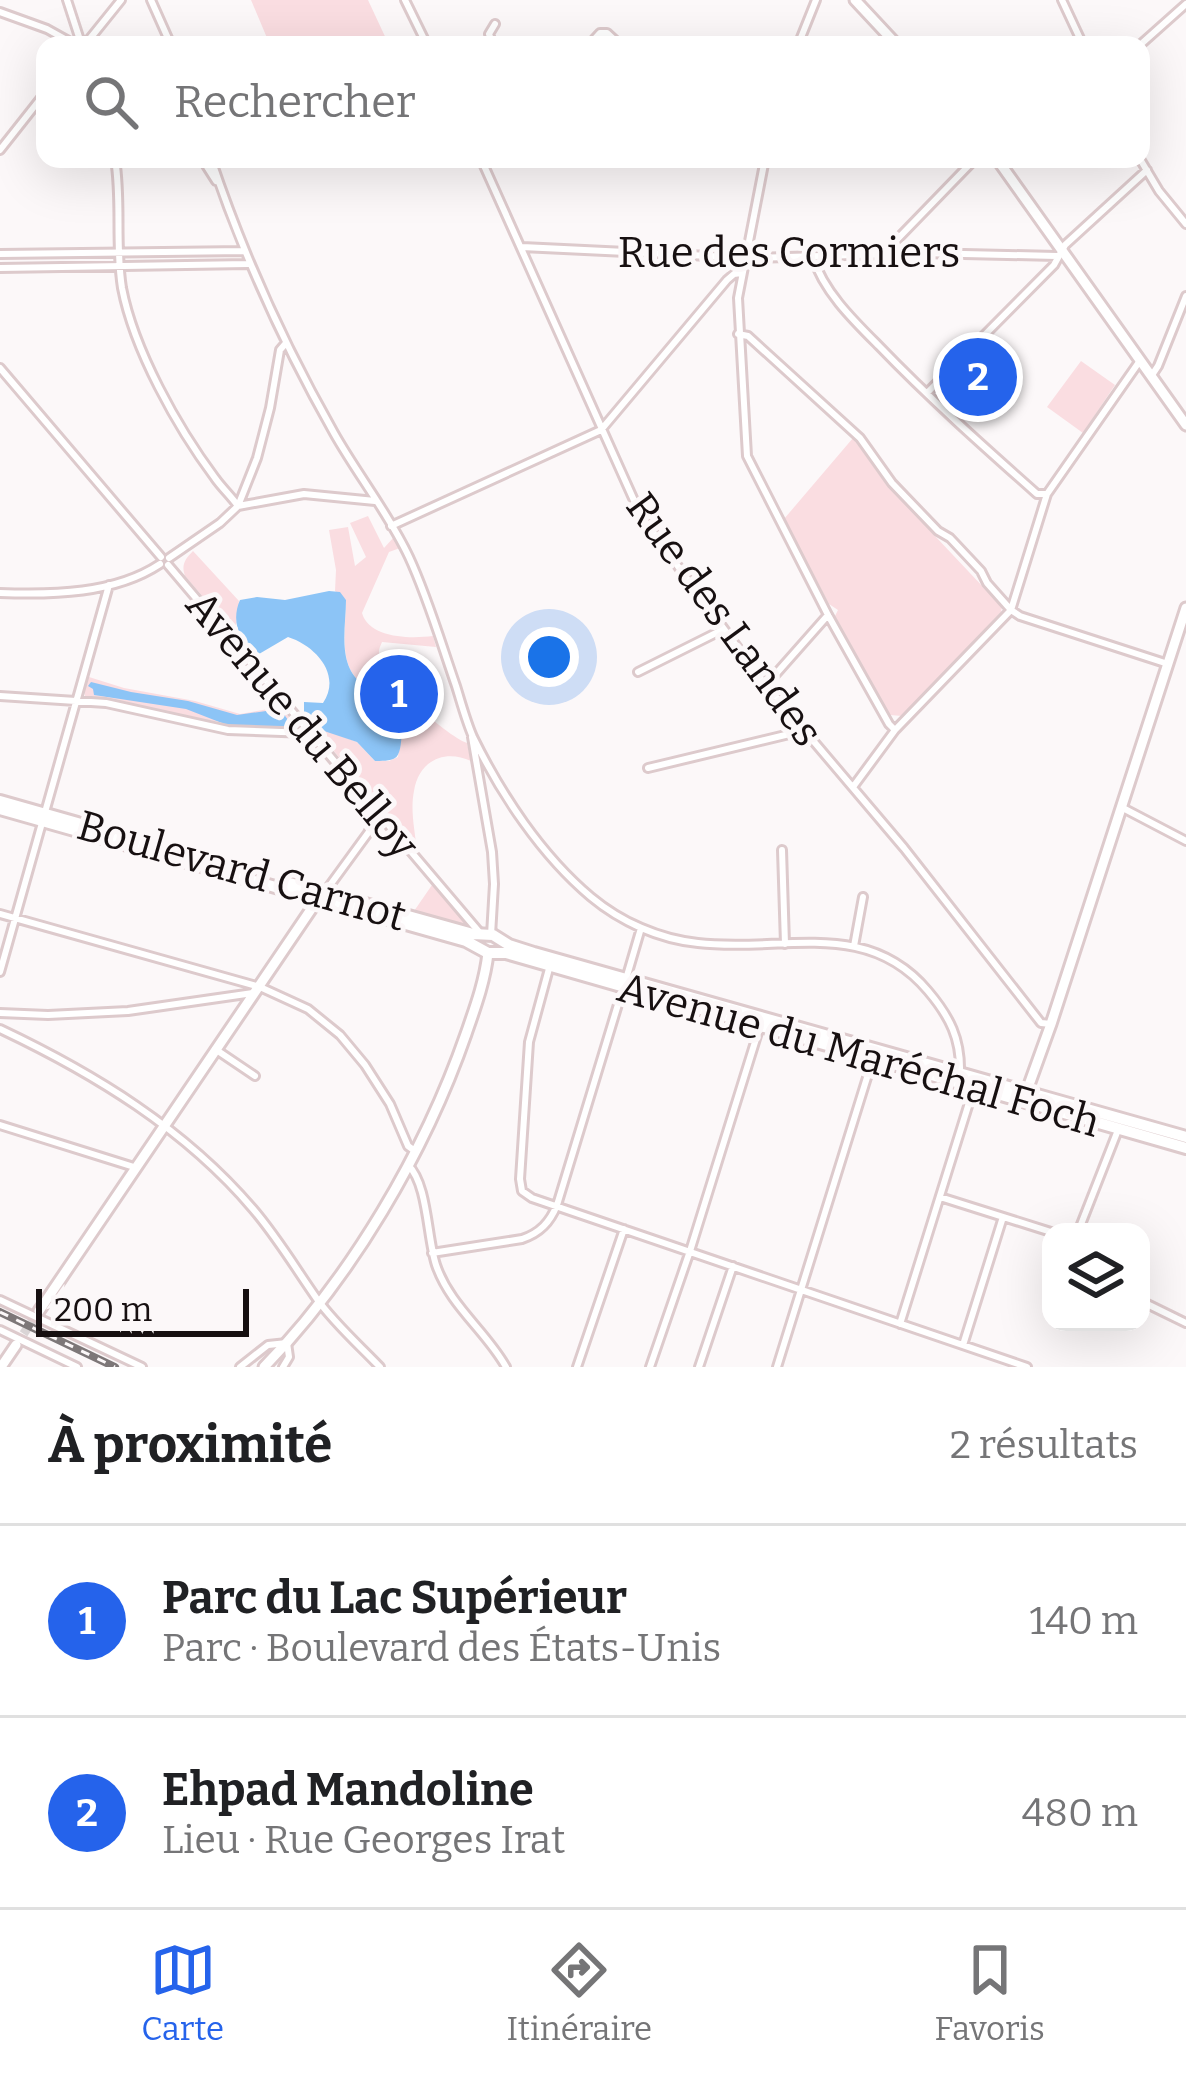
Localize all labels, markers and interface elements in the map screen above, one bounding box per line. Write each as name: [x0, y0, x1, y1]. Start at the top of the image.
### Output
search box: [36, 36, 1150, 168]
icon: search: [78, 69, 144, 135]
text: Rechercher: [174, 75, 416, 129]
street label: Rue des Cormiers: [618, 228, 960, 278]
pin: 2: [939, 332, 1017, 422]
street label: Rue des Landes: [616, 483, 833, 756]
street label: Avenue du Belloy: [176, 580, 429, 870]
your location: [519, 627, 579, 687]
pin: 1: [360, 649, 438, 739]
street label: Boulevard Carnot: [72, 800, 412, 942]
street label: Avenue du Maréchal Foch: [612, 962, 1105, 1148]
map controls: [1042, 1223, 1150, 1331]
button: layers: [1042, 1223, 1150, 1331]
scale bar: [36, 1283, 249, 1336]
text: 200 m: [54, 1290, 152, 1330]
text: À proximité: [48, 1414, 332, 1476]
text: 2 résultats: [950, 1422, 1138, 1468]
text: Parc du Lac Supérieur: [162, 1571, 627, 1625]
text: 1: [79, 1598, 95, 1644]
text: 140 m: [1029, 1598, 1138, 1644]
text: Parc · Boulevard des États-Unis: [162, 1625, 721, 1671]
text: Ehpad Mandoline: [162, 1763, 534, 1817]
text: 2: [76, 1790, 98, 1836]
text: 480 m: [1022, 1790, 1138, 1836]
text: Lieu · Rue Georges Irat: [162, 1817, 565, 1863]
tab: Carte: [141, 1937, 224, 2049]
tab: Itinéraire: [506, 1937, 652, 2049]
tab: Favoris: [935, 1937, 1045, 2049]

